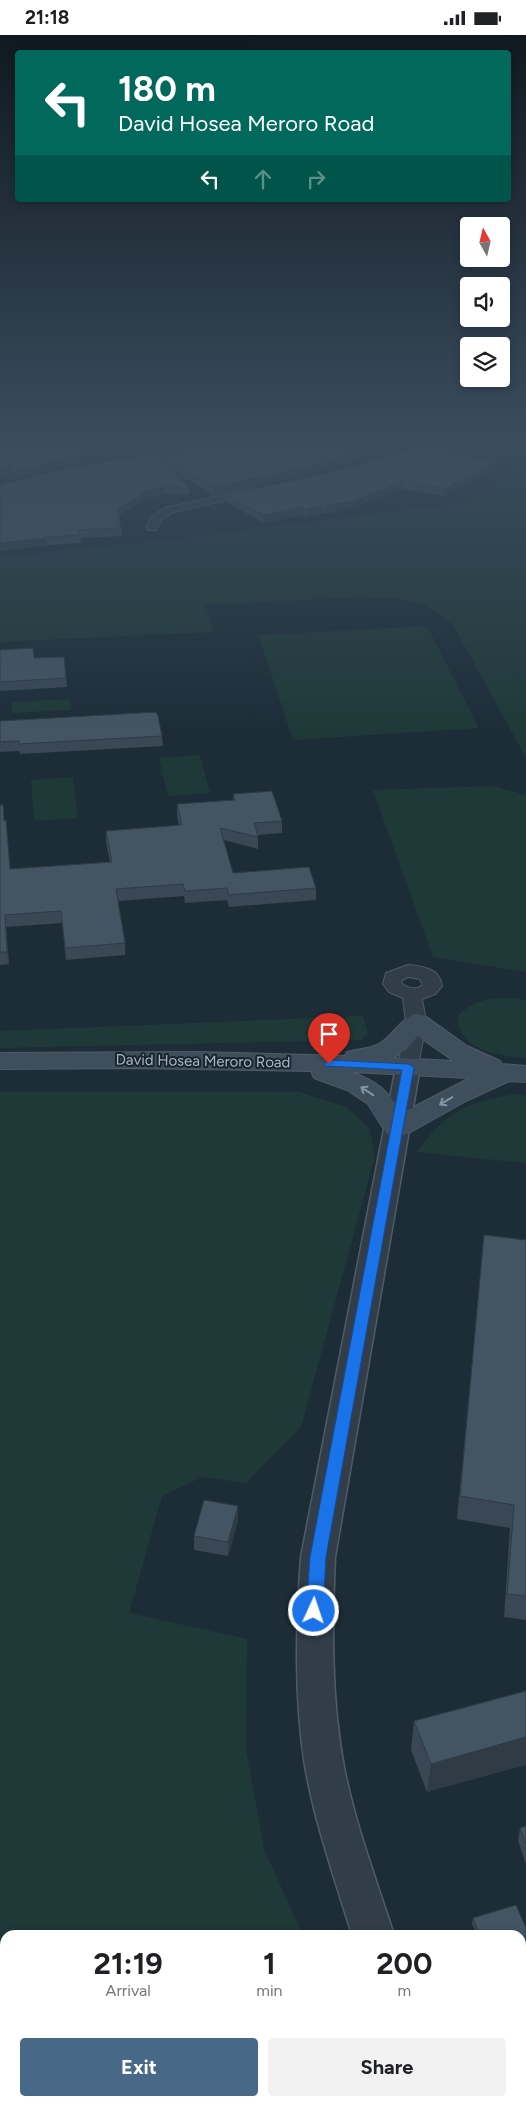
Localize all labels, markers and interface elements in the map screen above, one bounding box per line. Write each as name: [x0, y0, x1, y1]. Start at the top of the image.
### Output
text: 21:18: [25, 6, 69, 29]
text: 180 m: [118, 68, 216, 110]
icon: left: [35, 70, 100, 135]
text: David Hosea Meroro Road: [118, 110, 374, 137]
icon: left: [196, 165, 224, 193]
icon: ahead: [249, 165, 277, 193]
icon: right: [302, 165, 330, 193]
north arrow: [460, 217, 510, 267]
map controls: [460, 217, 510, 387]
button: sound: [460, 277, 510, 327]
button: layers: [460, 337, 510, 387]
pin: [308, 1013, 350, 1064]
icon: arrive: [315, 1020, 343, 1048]
street label: David Hosea Meroro Road: [115, 1050, 291, 1072]
one-way arrow: [360, 1085, 374, 1096]
one-way arrow: [439, 1096, 453, 1106]
position arrow: [287, 1584, 339, 1636]
text: 21:19: [94, 1945, 163, 1982]
text: 1: [263, 1945, 276, 1982]
text: 200: [376, 1945, 432, 1982]
text: Arrival: [106, 1981, 151, 2000]
text: min: [256, 1981, 283, 2000]
text: m: [397, 1981, 411, 2000]
button: Exit: [20, 2038, 258, 2096]
button: Share: [268, 2038, 506, 2096]

